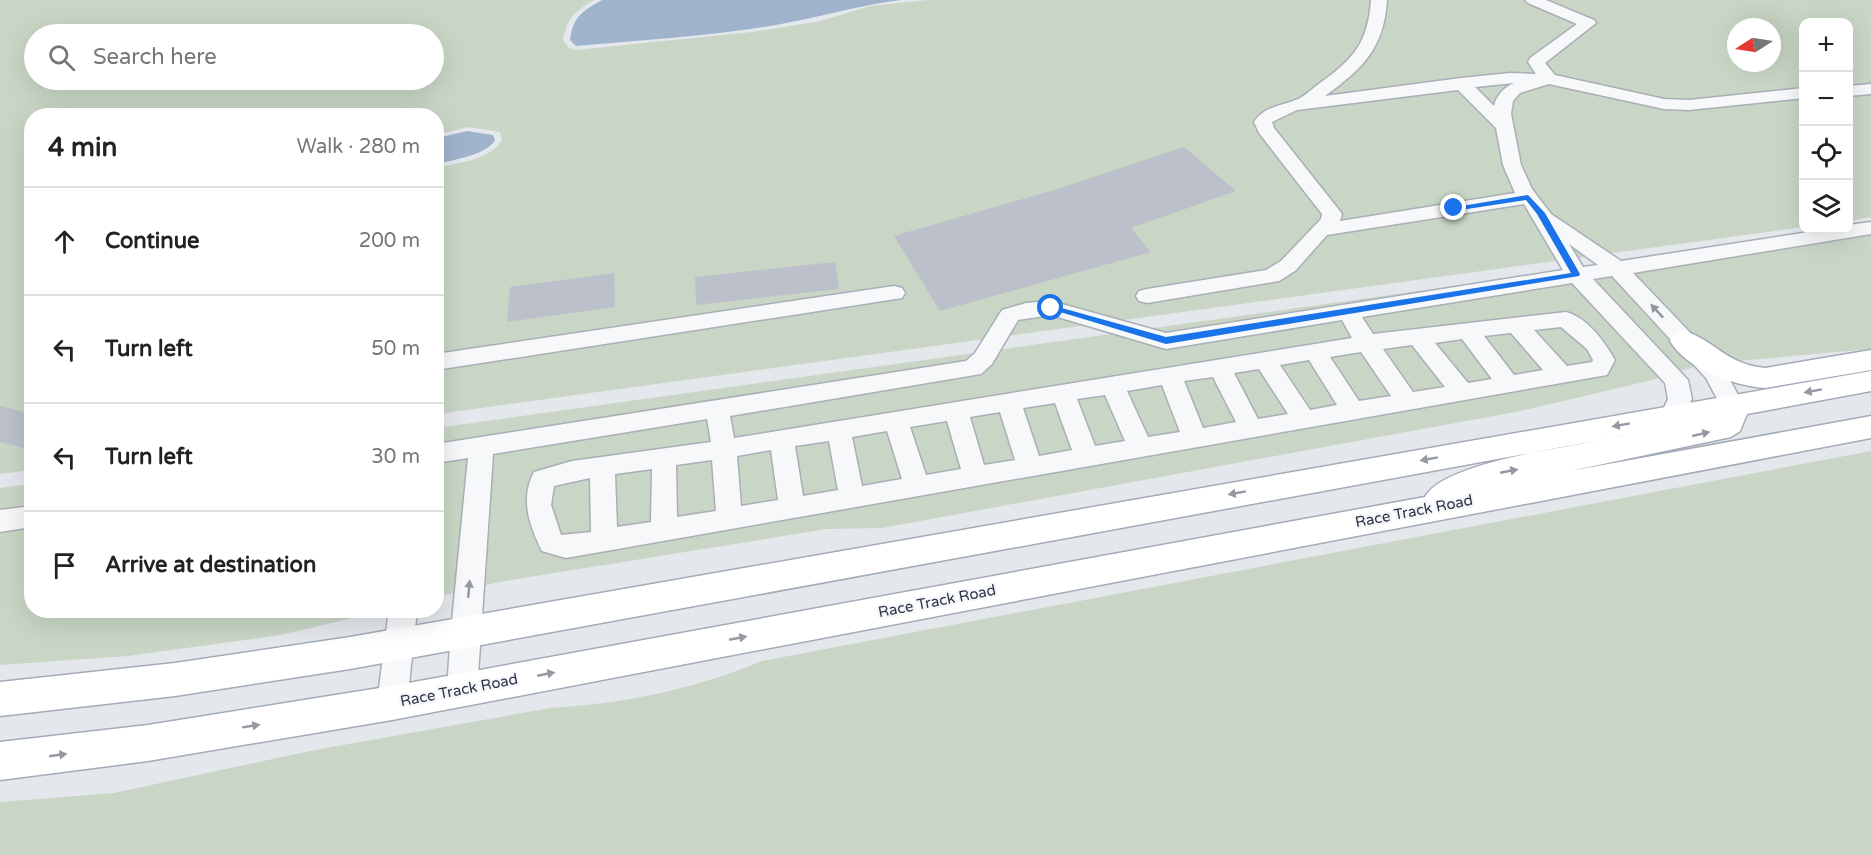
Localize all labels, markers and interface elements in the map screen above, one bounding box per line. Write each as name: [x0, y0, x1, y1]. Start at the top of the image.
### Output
north arrow: [1727, 18, 1781, 72]
map controls: [1799, 18, 1853, 234]
button: +: [1799, 18, 1853, 72]
search box: [24, 24, 444, 90]
icon: search: [45, 41, 78, 74]
text: Search here: [93, 44, 217, 70]
button: −: [1799, 72, 1853, 126]
button: locate: [1799, 126, 1853, 180]
text: 4 min: [48, 132, 117, 163]
text: Walk · 280 m: [297, 135, 420, 159]
button: layers: [1799, 180, 1853, 234]
route end: [1440, 194, 1466, 220]
icon: ahead: [48, 225, 81, 258]
text: Continue: [105, 228, 200, 254]
text: 200 m: [359, 229, 420, 253]
route start: [1037, 294, 1063, 320]
one-way arrow: [1650, 304, 1664, 319]
icon: left: [48, 333, 81, 366]
text: Turn left: [105, 336, 193, 362]
text: 50 m: [371, 337, 420, 361]
one-way arrow: [1804, 387, 1823, 396]
one-way arrow: [1612, 421, 1631, 430]
one-way arrow: [1691, 429, 1710, 439]
icon: left: [48, 441, 81, 474]
text: Turn left: [105, 444, 193, 470]
text: 30 m: [371, 445, 420, 469]
one-way arrow: [1420, 455, 1439, 464]
one-way arrow: [1500, 466, 1519, 475]
one-way arrow: [1228, 489, 1247, 498]
street label: Race Track Road: [1354, 491, 1474, 531]
icon: arrive: [48, 549, 81, 582]
text: Arrive at destination: [105, 552, 316, 578]
one-way arrow: [464, 580, 474, 599]
street label: Race Track Road: [877, 581, 997, 621]
one-way arrow: [729, 633, 748, 642]
one-way arrow: [537, 669, 556, 678]
street label: Race Track Road: [399, 670, 519, 710]
one-way arrow: [242, 721, 261, 730]
one-way arrow: [49, 750, 68, 759]

